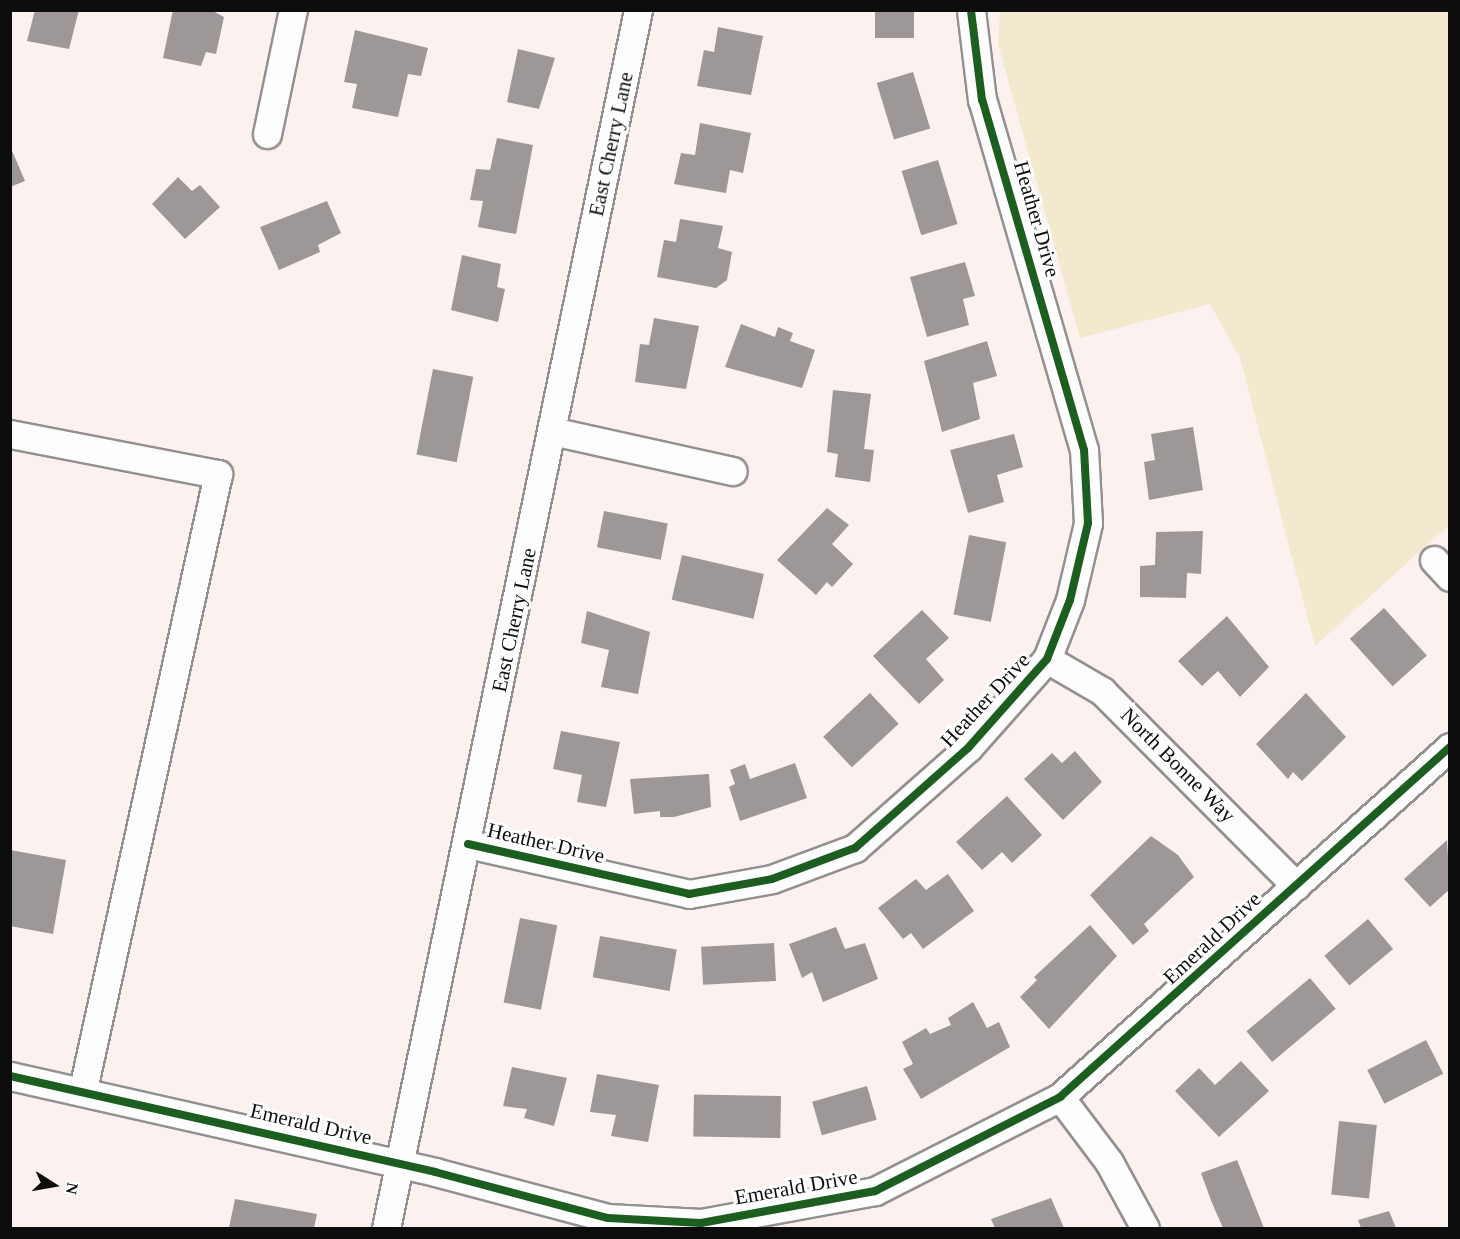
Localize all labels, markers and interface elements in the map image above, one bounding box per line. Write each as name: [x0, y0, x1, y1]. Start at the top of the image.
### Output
street label: East Cherry Lane: [583, 70, 639, 218]
street label: Heather Drive: [1008, 158, 1066, 280]
street label: East Cherry Lane: [486, 546, 542, 694]
street label: Heather Drive: [935, 648, 1035, 752]
street label: North Bonne Way: [1115, 702, 1241, 828]
street label: Heather Drive: [485, 817, 607, 869]
street label: Emerald Drive: [1158, 886, 1266, 990]
street label: Emerald Drive: [248, 1098, 374, 1150]
north arrow: [24, 1155, 84, 1215]
street label: Emerald Drive: [733, 1164, 859, 1210]
text: N: [63, 1181, 82, 1196]

